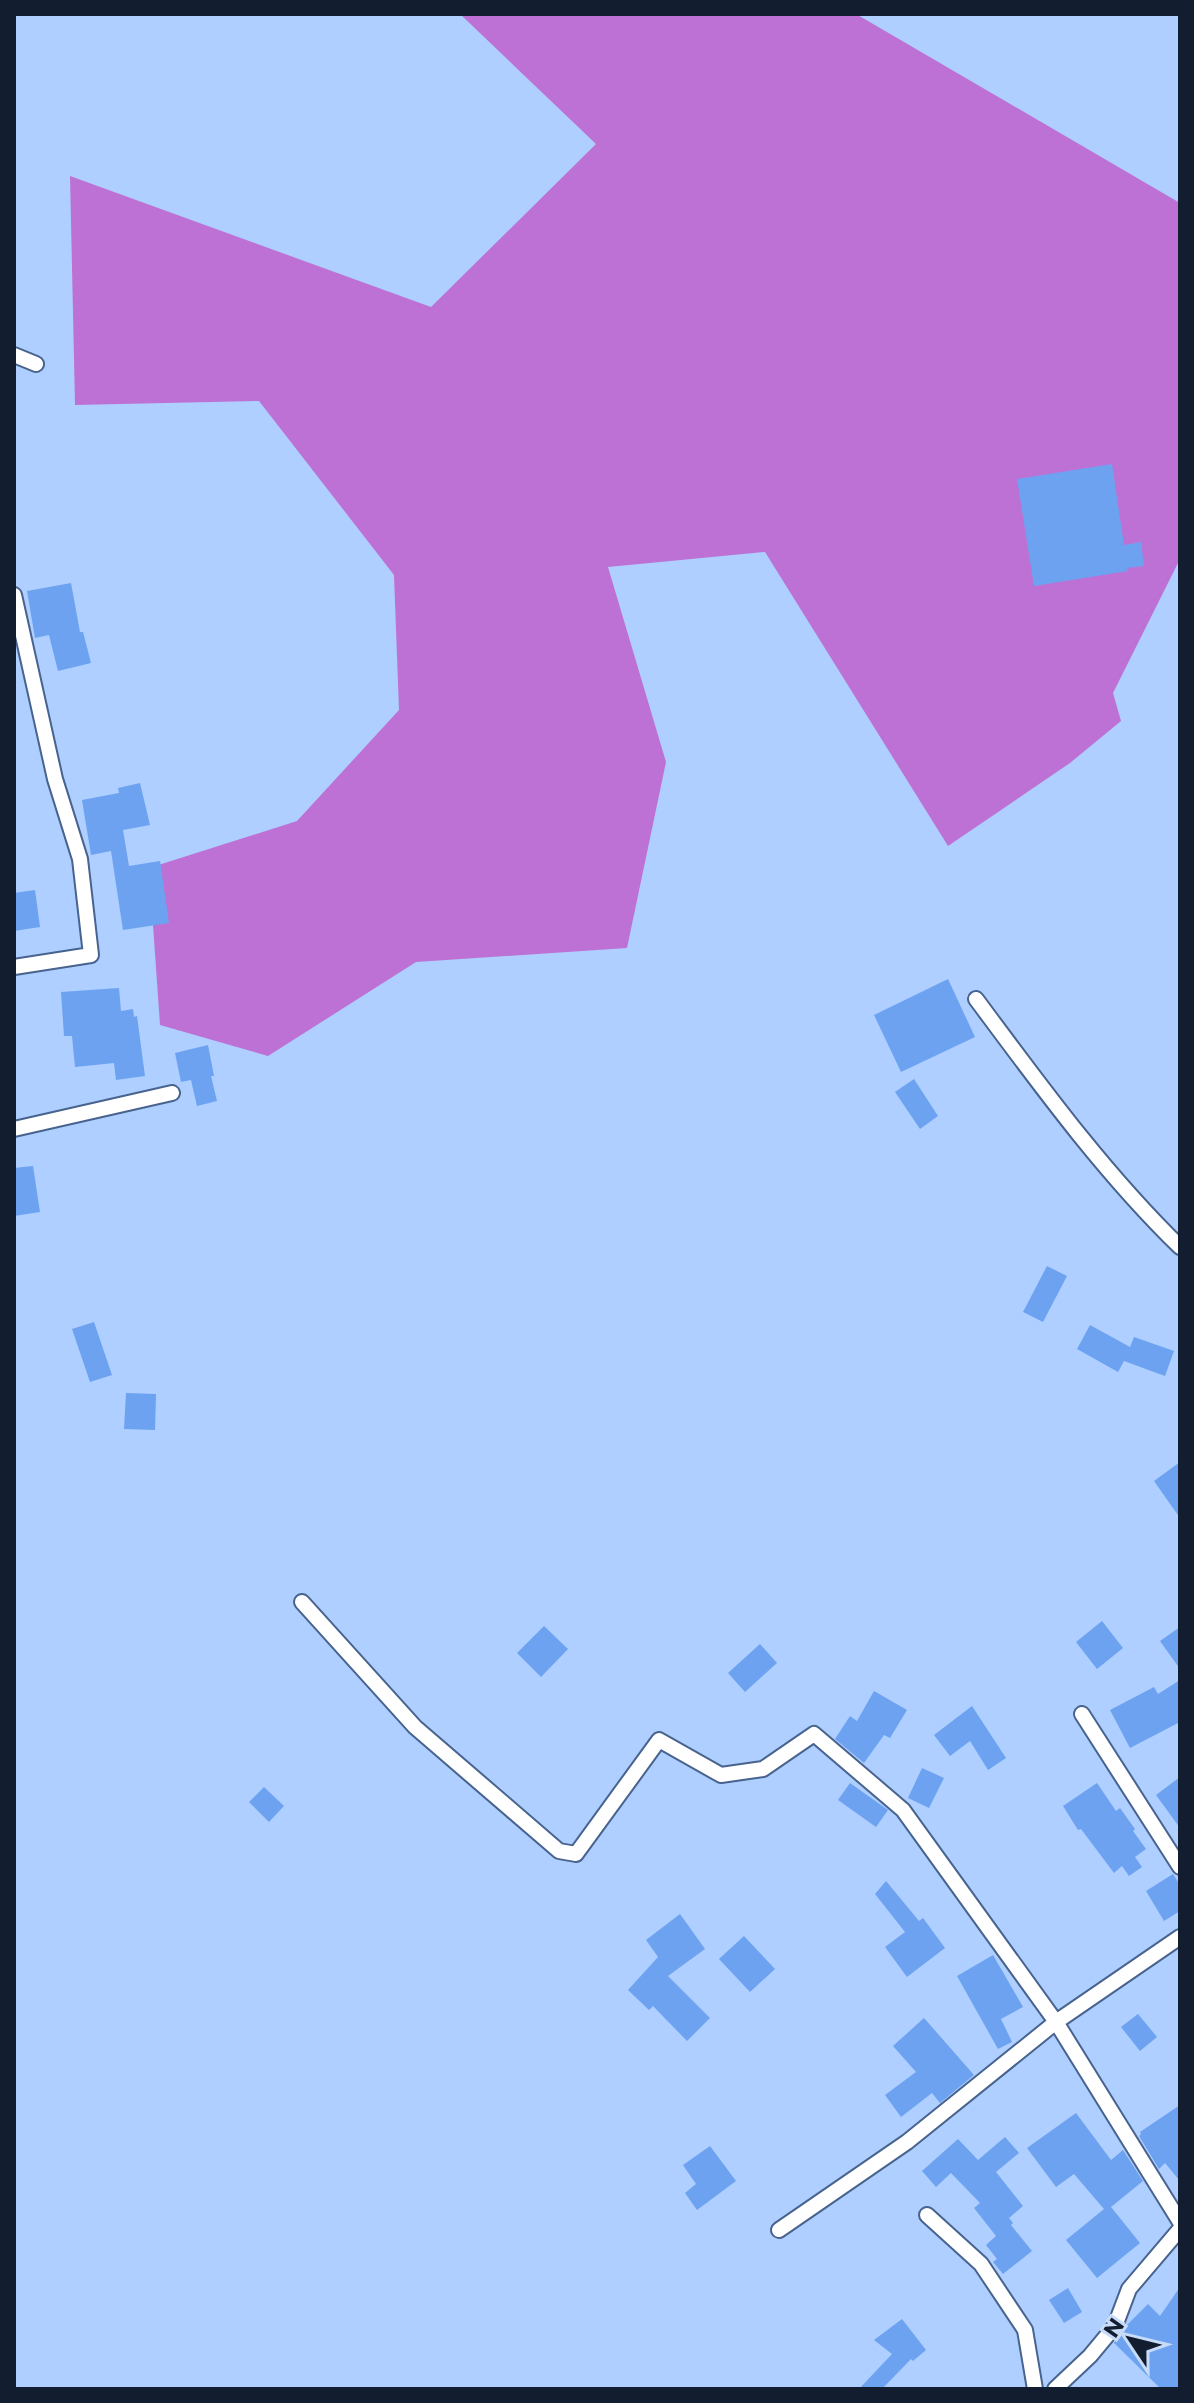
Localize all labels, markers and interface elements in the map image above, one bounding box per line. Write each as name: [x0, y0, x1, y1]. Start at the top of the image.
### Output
north arrow: [1090, 2299, 1170, 2379]
text: N: [1098, 2313, 1130, 2343]

